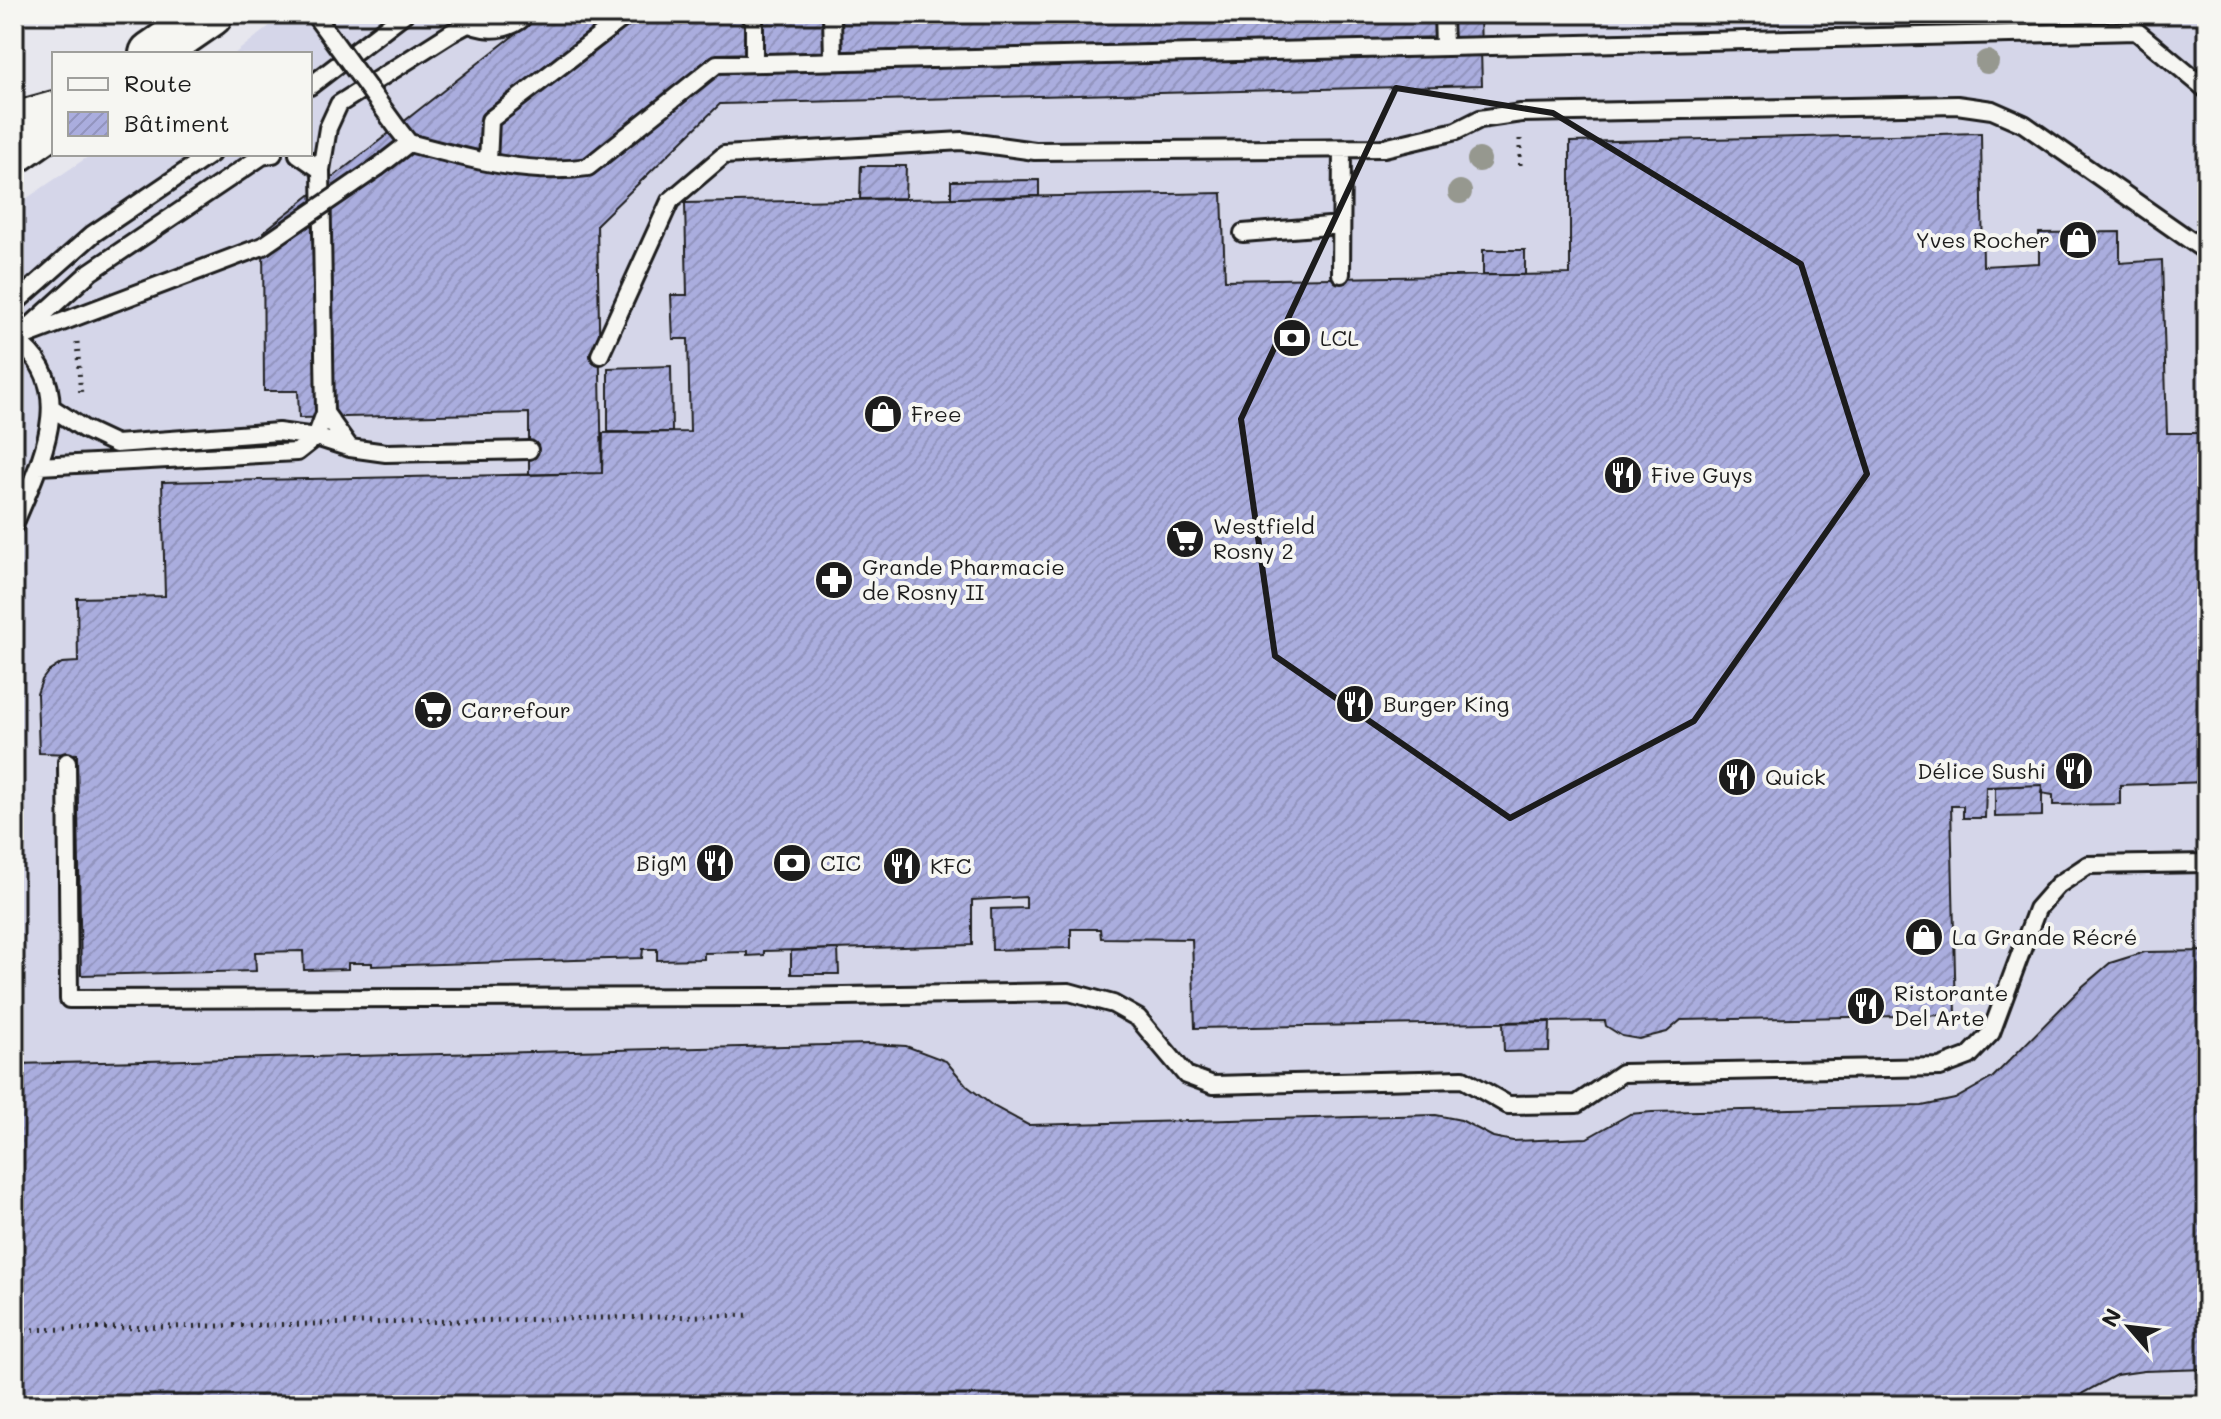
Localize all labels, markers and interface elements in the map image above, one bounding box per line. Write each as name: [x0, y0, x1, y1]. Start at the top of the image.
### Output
legend: [52, 52, 312, 156]
text: Route: [124, 67, 192, 98]
text: Bâtiment: [124, 107, 230, 138]
shop icon: Yves Rocher: [2057, 219, 2099, 261]
place label: Yves Rocher: [1915, 225, 2050, 254]
bank icon: LCL: [1271, 317, 1313, 359]
place label: LCL: [1320, 323, 1359, 352]
shop icon: Free: [862, 393, 904, 435]
place label: Free: [911, 399, 962, 428]
restaurant icon: Five Guys: [1602, 454, 1644, 496]
place label: Five Guys: [1651, 460, 1753, 489]
place label: Westfield Rosny 2: [1213, 511, 1315, 565]
supermarket icon: Westfield Rosny 2: [1164, 518, 1206, 560]
place label: Grande Pharmacie de Rosny II: [862, 552, 1065, 606]
pharmacy icon: Grande Pharmacie de Rosny II: [813, 559, 855, 601]
restaurant icon: Burger King: [1334, 683, 1376, 725]
supermarket icon: Carrefour: [412, 689, 454, 731]
place label: Burger King: [1383, 689, 1509, 718]
place label: Carrefour: [461, 695, 571, 724]
restaurant icon: Délice Sushi: [2053, 750, 2095, 792]
restaurant icon: Quick: [1716, 756, 1758, 798]
place label: Délice Sushi: [1917, 756, 2046, 785]
place label: Quick: [1765, 762, 1826, 791]
restaurant icon: BigM: [694, 842, 736, 884]
bank icon: CIC: [771, 842, 813, 884]
restaurant icon: KFC: [881, 845, 923, 887]
place label: BigM: [636, 848, 687, 877]
place label: CIC: [820, 848, 861, 877]
place label: KFC: [930, 851, 971, 880]
shop icon: La Grande Récré: [1903, 916, 1945, 958]
place label: La Grande Récré: [1952, 922, 2137, 951]
place label: Ristorante Del Arte: [1894, 978, 2009, 1032]
restaurant icon: Ristorante Del Arte: [1845, 985, 1887, 1027]
north arrow: [2089, 1287, 2169, 1367]
text: N: [2094, 1303, 2128, 1332]

